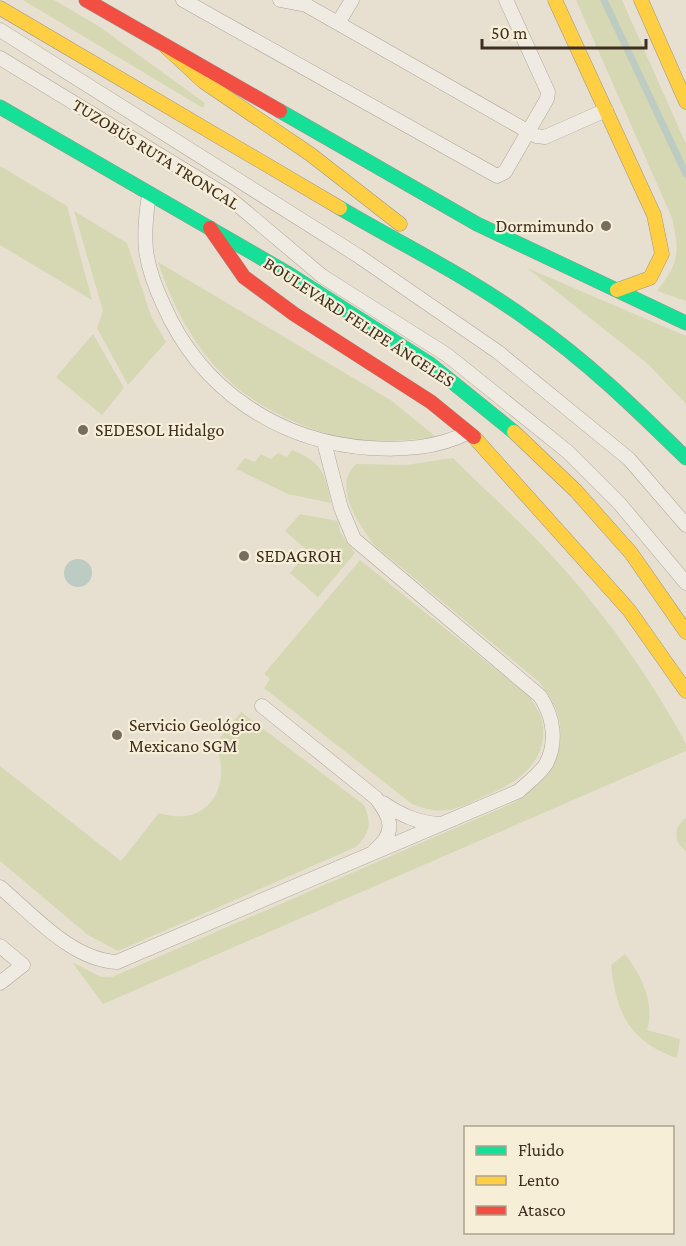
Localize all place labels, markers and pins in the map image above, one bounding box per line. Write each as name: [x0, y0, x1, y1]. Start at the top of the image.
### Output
place label: Dormimundo: [495, 216, 594, 236]
marker: Dormimundo: [599, 219, 613, 233]
place label: SEDESOL Hidalgo: [95, 420, 224, 440]
marker: SEDESOL Hidalgo: [76, 423, 90, 437]
place label: SEDAGROH: [256, 546, 341, 566]
marker: SEDAGROH: [237, 549, 251, 563]
place label: Servicio Geológico Mexicano SGM: [129, 715, 261, 756]
marker: Servicio Geológico Mexicano SGM: [110, 728, 124, 742]

